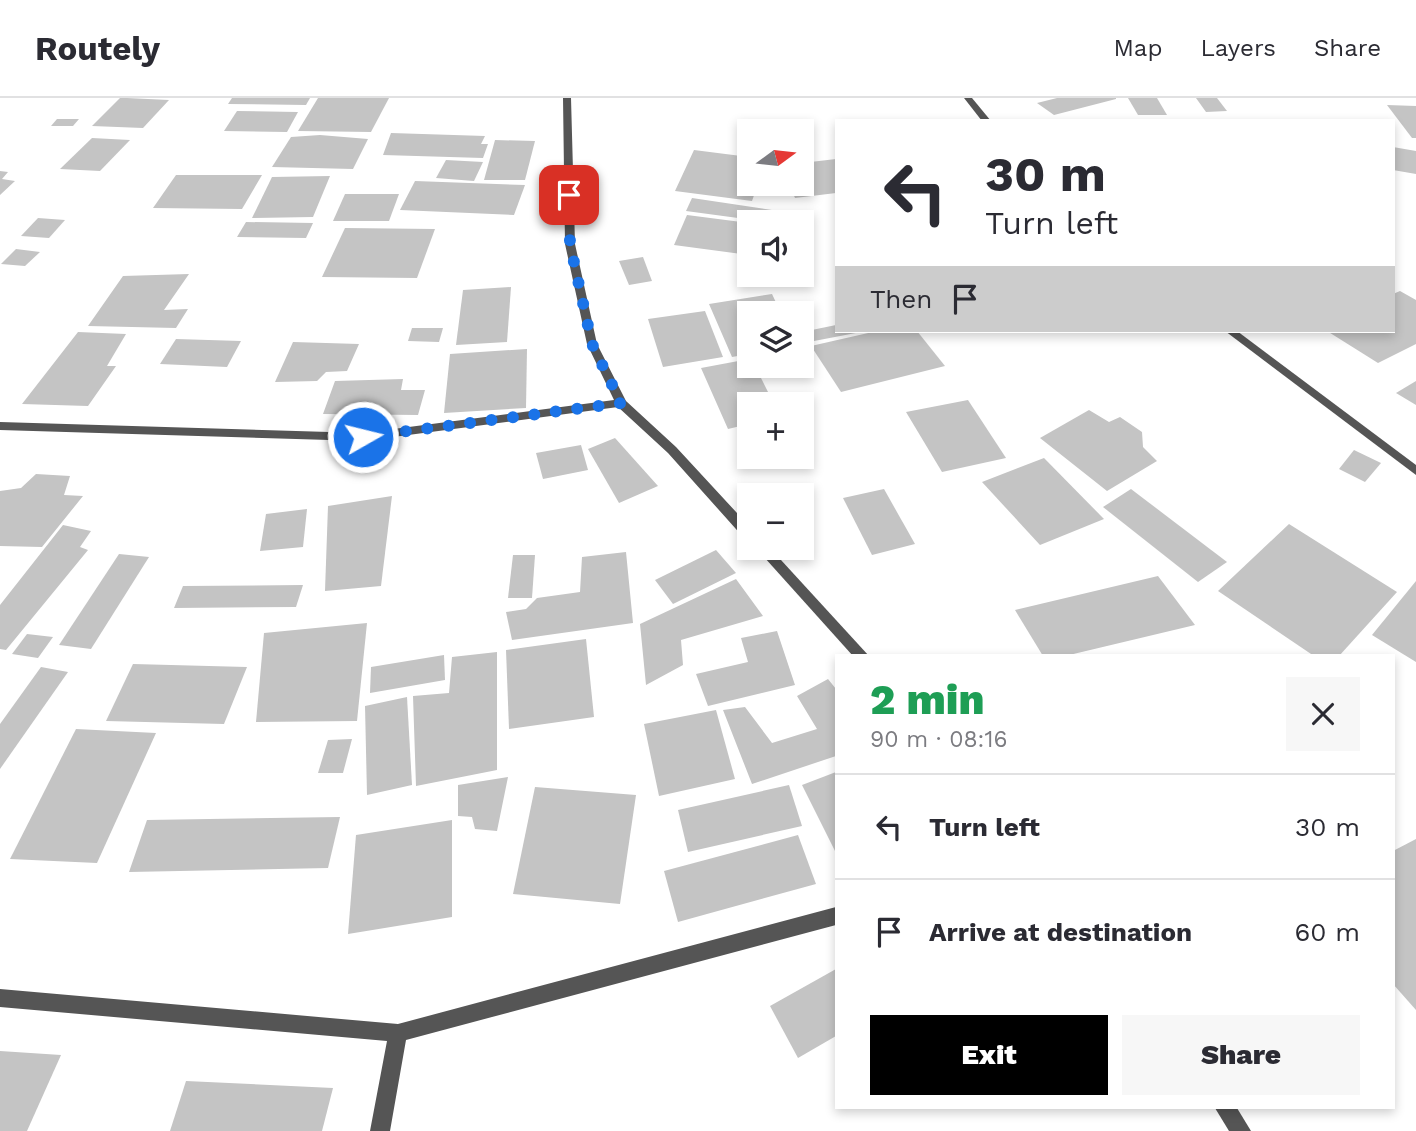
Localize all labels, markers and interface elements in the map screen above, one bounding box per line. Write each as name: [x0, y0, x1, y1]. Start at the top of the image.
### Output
text: Routely: [35, 29, 160, 68]
text: Map: [1114, 34, 1162, 62]
text: Layers: [1200, 34, 1276, 62]
text: Share: [1314, 34, 1381, 62]
north arrow: [737, 119, 814, 196]
map controls: [737, 119, 814, 560]
text: 30 m: [985, 145, 1106, 203]
icon: left: [870, 147, 961, 238]
pin: [539, 165, 599, 225]
icon: arrive: [550, 176, 588, 214]
text: Turn left: [985, 204, 1118, 242]
button: sound: [737, 210, 814, 287]
icon: arrive: [946, 280, 984, 318]
text: Then: [870, 284, 932, 314]
button: layers: [737, 301, 814, 378]
button: +: [737, 392, 814, 469]
position arrow: [326, 400, 400, 474]
button: −: [737, 483, 814, 560]
text: 2 min: [870, 675, 984, 724]
button: close: [1286, 677, 1360, 751]
text: 90 m · 08:16: [870, 726, 1007, 753]
icon: left: [870, 808, 908, 846]
text: Turn left: [929, 812, 1040, 842]
text: 30 m: [1295, 812, 1360, 842]
icon: arrive: [870, 913, 908, 951]
text: Arrive at destination: [929, 917, 1192, 947]
text: 60 m: [1294, 917, 1360, 947]
button: Exit: [870, 1015, 1108, 1095]
button: Share: [1122, 1015, 1360, 1095]

